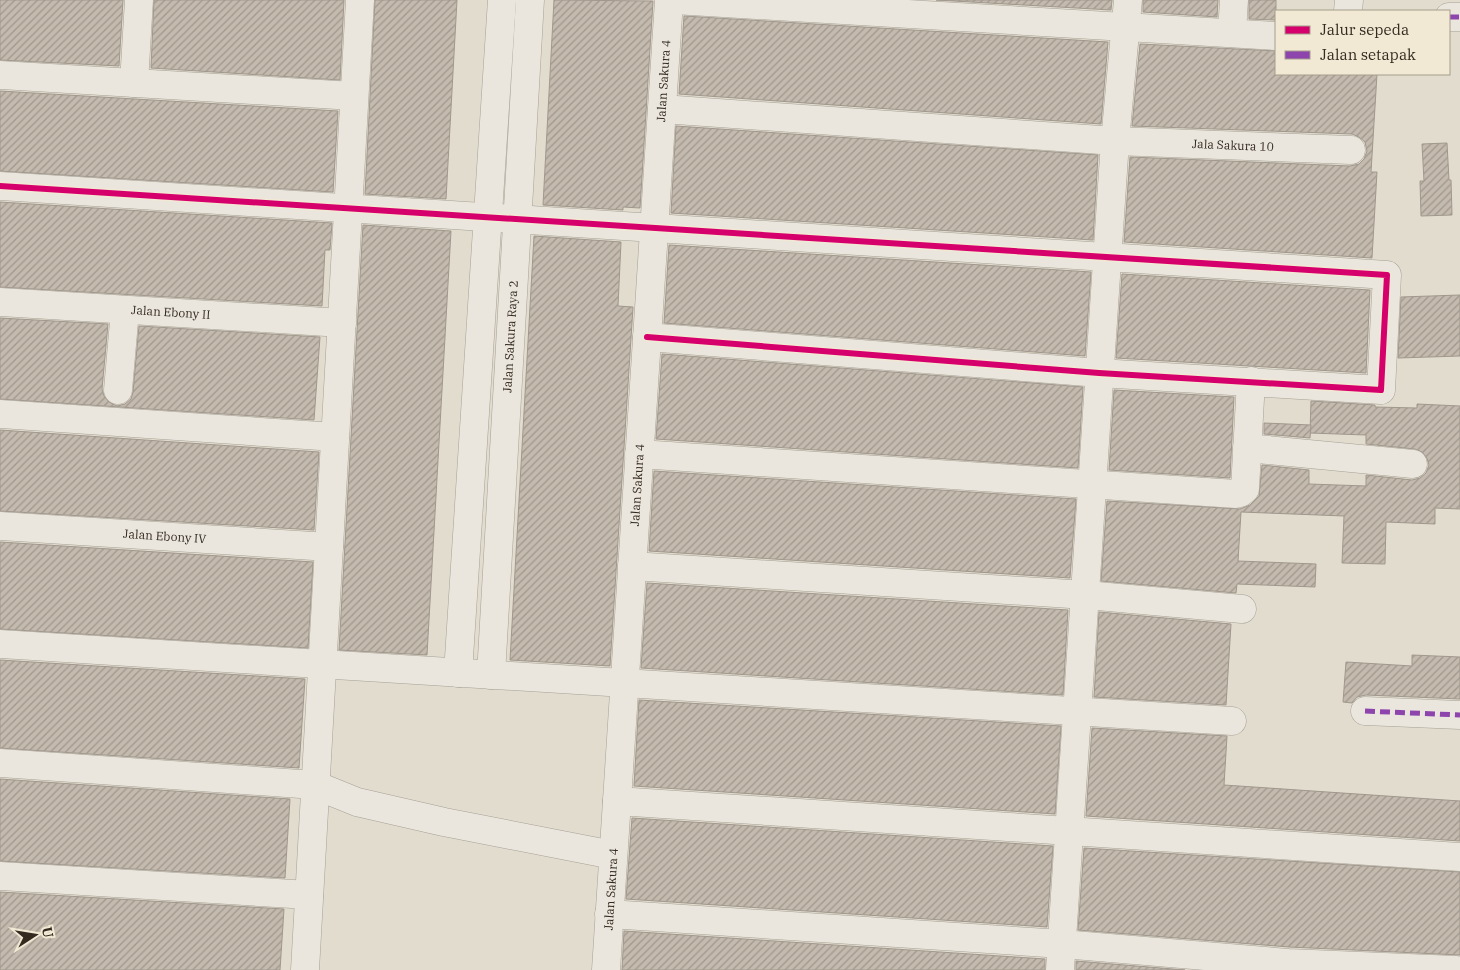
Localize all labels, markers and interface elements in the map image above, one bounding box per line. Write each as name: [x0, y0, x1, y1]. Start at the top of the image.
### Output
legend: [1275, 10, 1450, 75]
text: Jalur sepeda: [1320, 20, 1409, 39]
street label: Jalan Sakura 4: [653, 39, 673, 122]
text: Jalan setapak: [1320, 45, 1416, 64]
street label: Jala Sakura 10: [1192, 136, 1274, 154]
street label: Jalan Sakura Raya 2: [499, 280, 521, 393]
street label: Jalan Ebony II: [131, 302, 211, 322]
street label: Jalan Sakura 4: [627, 443, 647, 527]
street label: Jalan Ebony IV: [123, 526, 207, 546]
street label: Jalan Sakura 4: [601, 847, 621, 931]
north arrow: [10, 910, 60, 960]
text: U: [38, 925, 58, 940]

